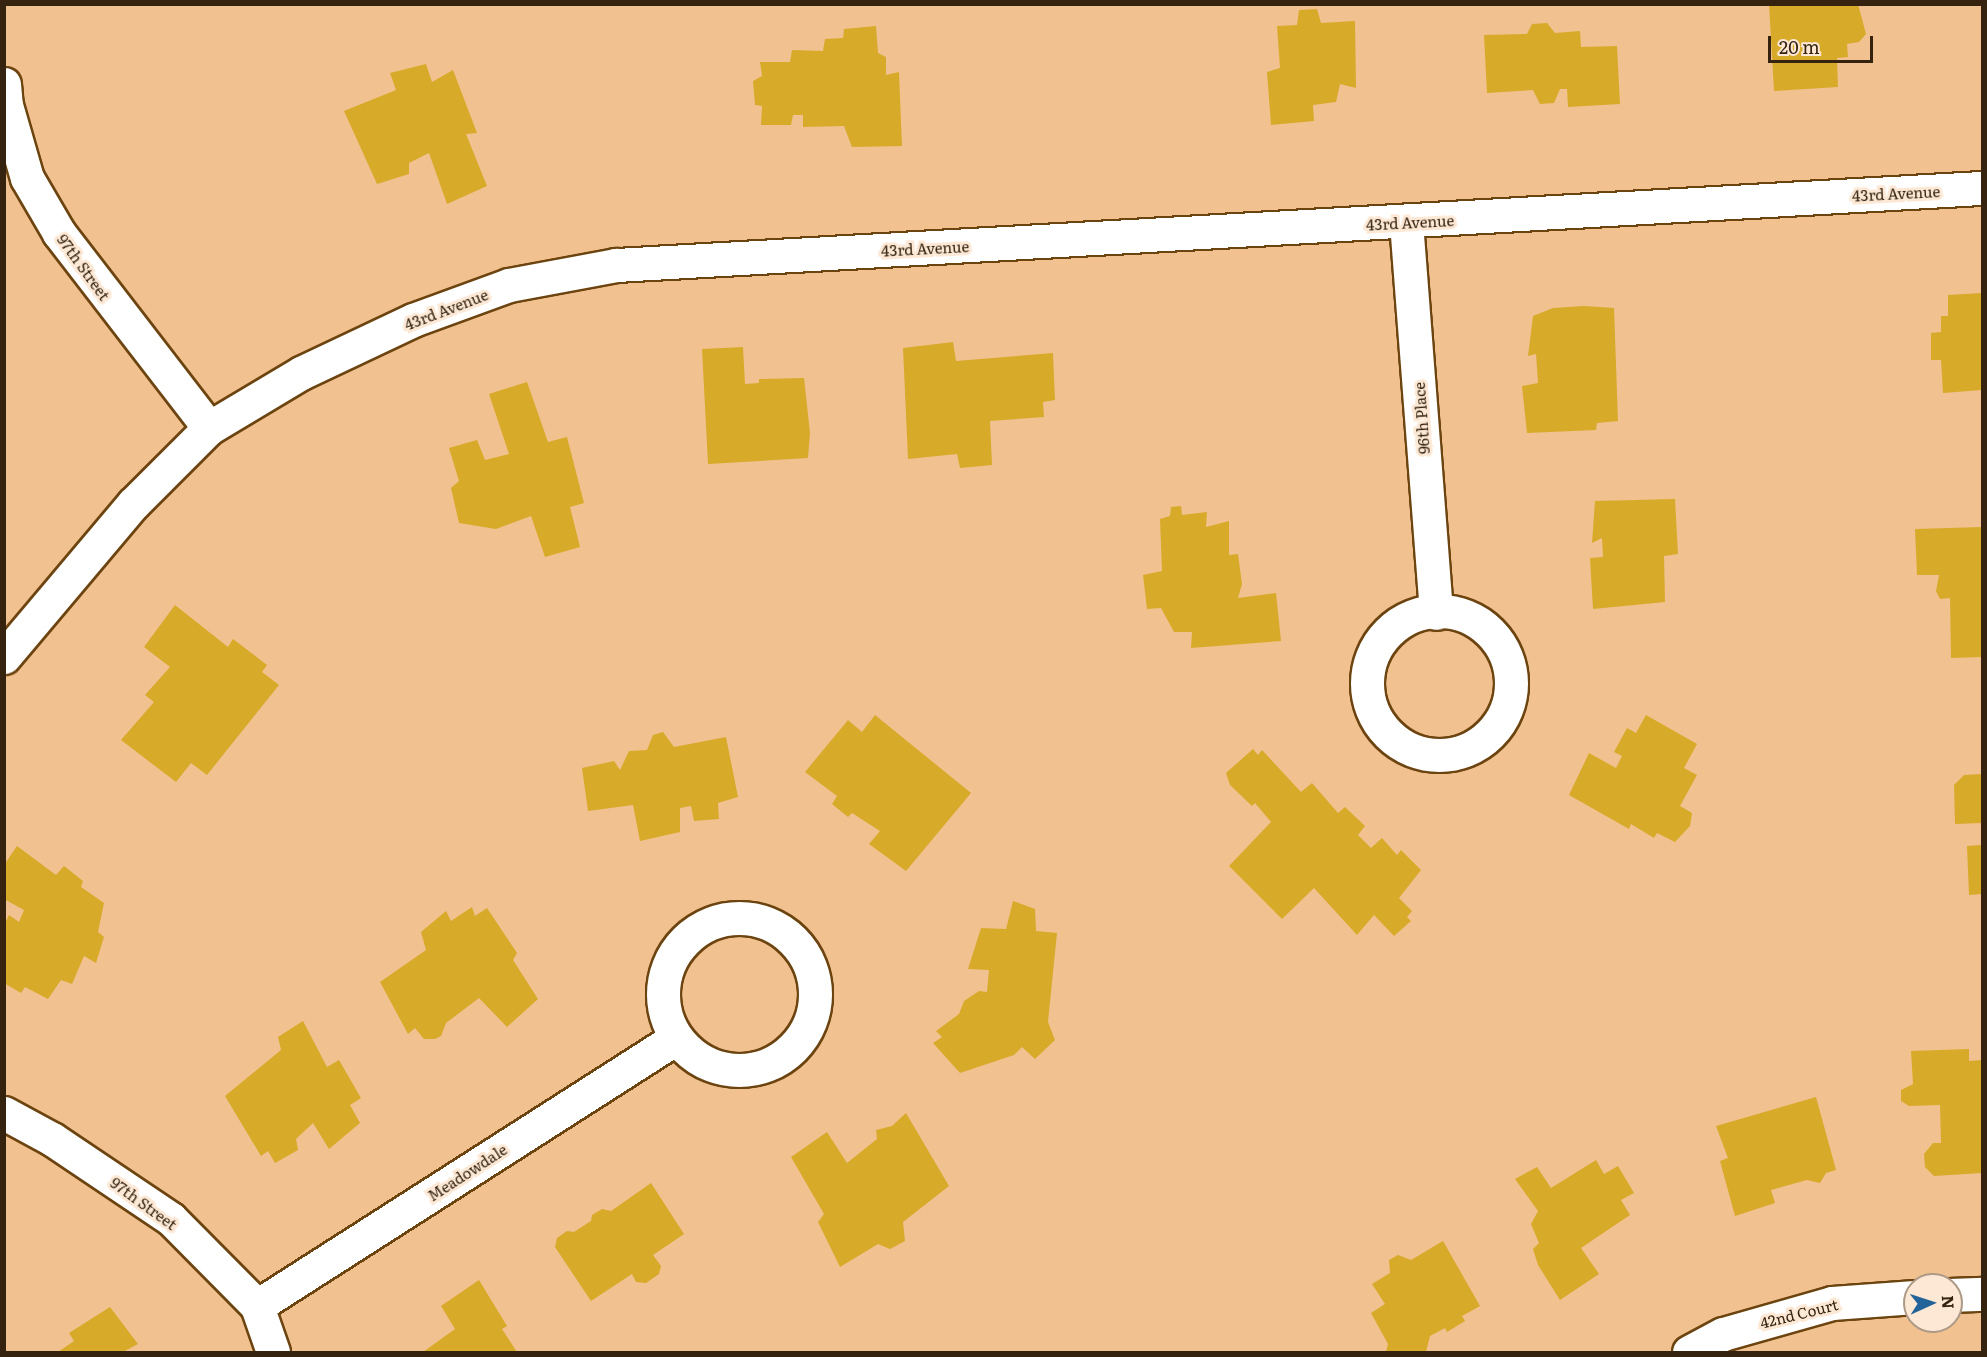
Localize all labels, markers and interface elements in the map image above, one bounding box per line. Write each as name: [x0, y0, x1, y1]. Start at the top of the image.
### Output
scale bar: [1771, 24, 1876, 62]
text: 20 m: [1779, 33, 1820, 60]
street label: 43rd Avenue: [1851, 182, 1941, 204]
street label: 43rd Avenue: [1365, 211, 1455, 233]
street label: 97th Street: [54, 230, 114, 304]
street label: 43rd Avenue: [880, 237, 970, 259]
street label: 43rd Avenue: [402, 285, 490, 333]
street label: 96th Place: [1410, 381, 1432, 455]
street label: Meadowdale: [424, 1140, 510, 1204]
street label: 97th Street: [107, 1173, 181, 1233]
north arrow: [1903, 1273, 1963, 1333]
street label: 42nd Court: [1758, 1295, 1840, 1331]
text: N: [1937, 1295, 1961, 1310]

